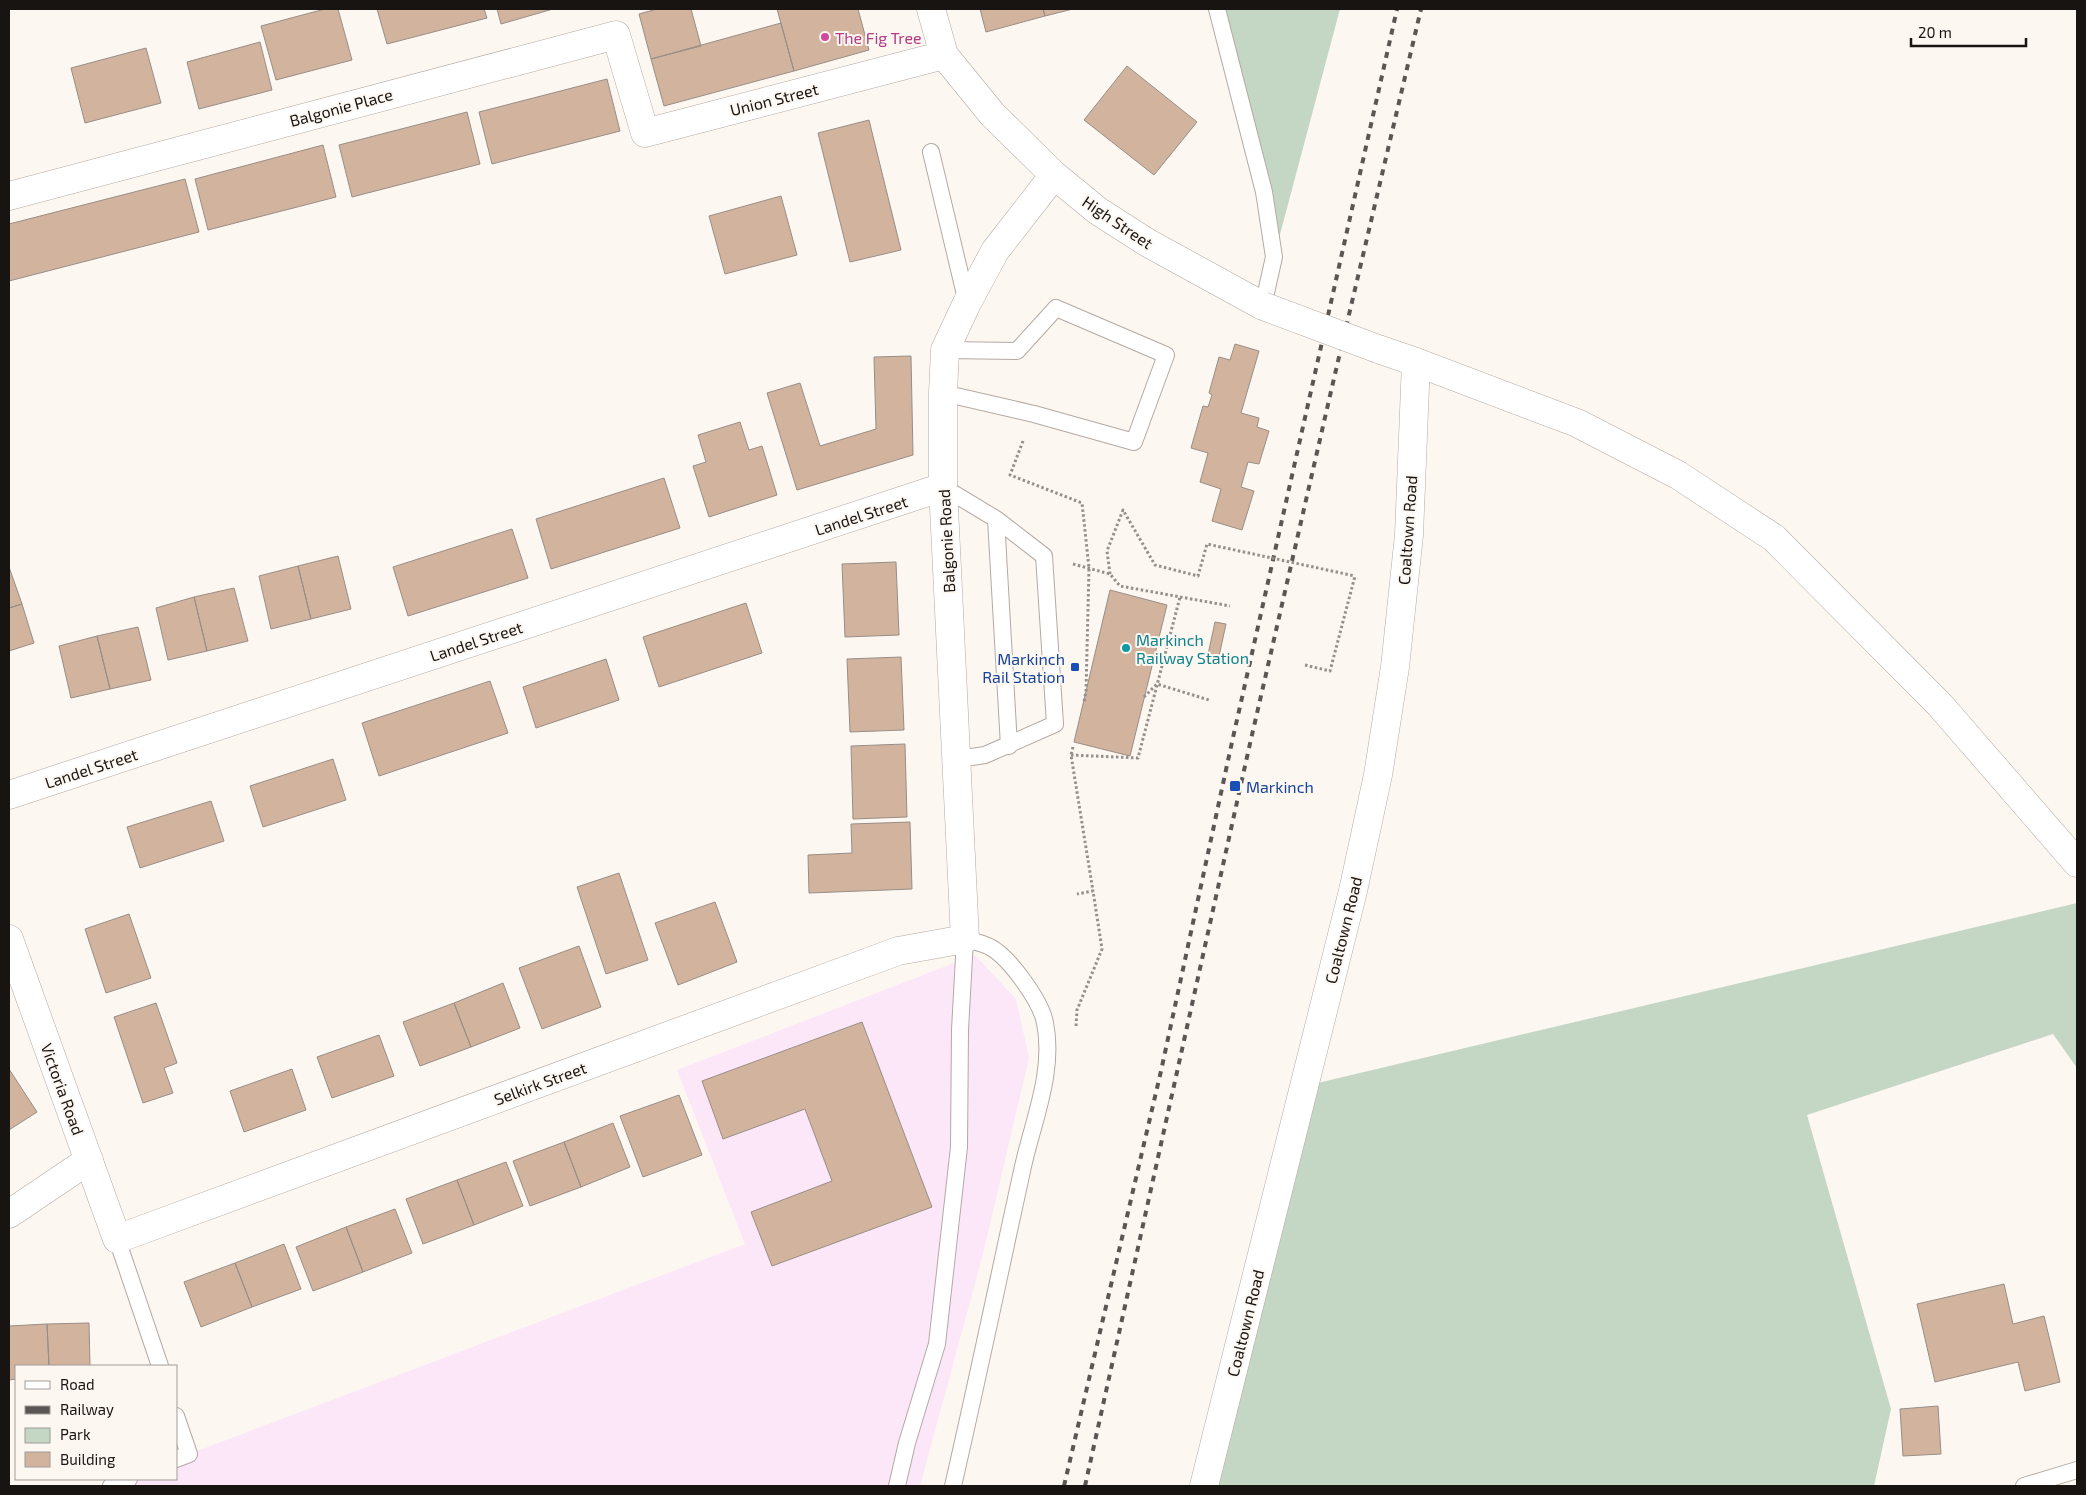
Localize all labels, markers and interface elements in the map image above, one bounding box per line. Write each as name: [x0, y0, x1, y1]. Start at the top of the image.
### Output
scale bar: [1911, 15, 2026, 47]
text: 20 m: [1918, 23, 1952, 41]
place label: The Fig Tree: [835, 28, 922, 47]
marker: The Fig Tree: [819, 31, 831, 43]
street label: Union Street: [728, 79, 820, 119]
street label: Balgonie Place: [287, 84, 395, 130]
street label: High Street: [1079, 191, 1157, 253]
street label: Coaltown Road: [1394, 475, 1420, 585]
street label: Balgonie Road: [934, 489, 958, 593]
street label: Landel Street: [812, 491, 910, 539]
street label: Landel Street: [427, 617, 525, 665]
place label: Markinch Railway Station: [1136, 630, 1249, 667]
marker: Markinch Railway Station: [1120, 642, 1132, 654]
place label: Markinch Rail Station: [982, 649, 1065, 686]
marker: Markinch Rail Station: [1069, 661, 1081, 673]
street label: Landel Street: [42, 744, 140, 792]
place label: Markinch: [1246, 777, 1314, 796]
marker: Markinch: [1228, 779, 1242, 793]
street label: Coaltown Road: [1321, 874, 1365, 986]
street label: Victoria Road: [38, 1040, 88, 1138]
street label: Selkirk Street: [491, 1058, 589, 1108]
street label: Coaltown Road: [1223, 1267, 1267, 1379]
legend: [15, 1365, 178, 1480]
text: Road: [60, 1375, 95, 1393]
text: Railway: [60, 1400, 114, 1418]
text: Park: [60, 1425, 91, 1443]
text: Building: [60, 1450, 116, 1468]

